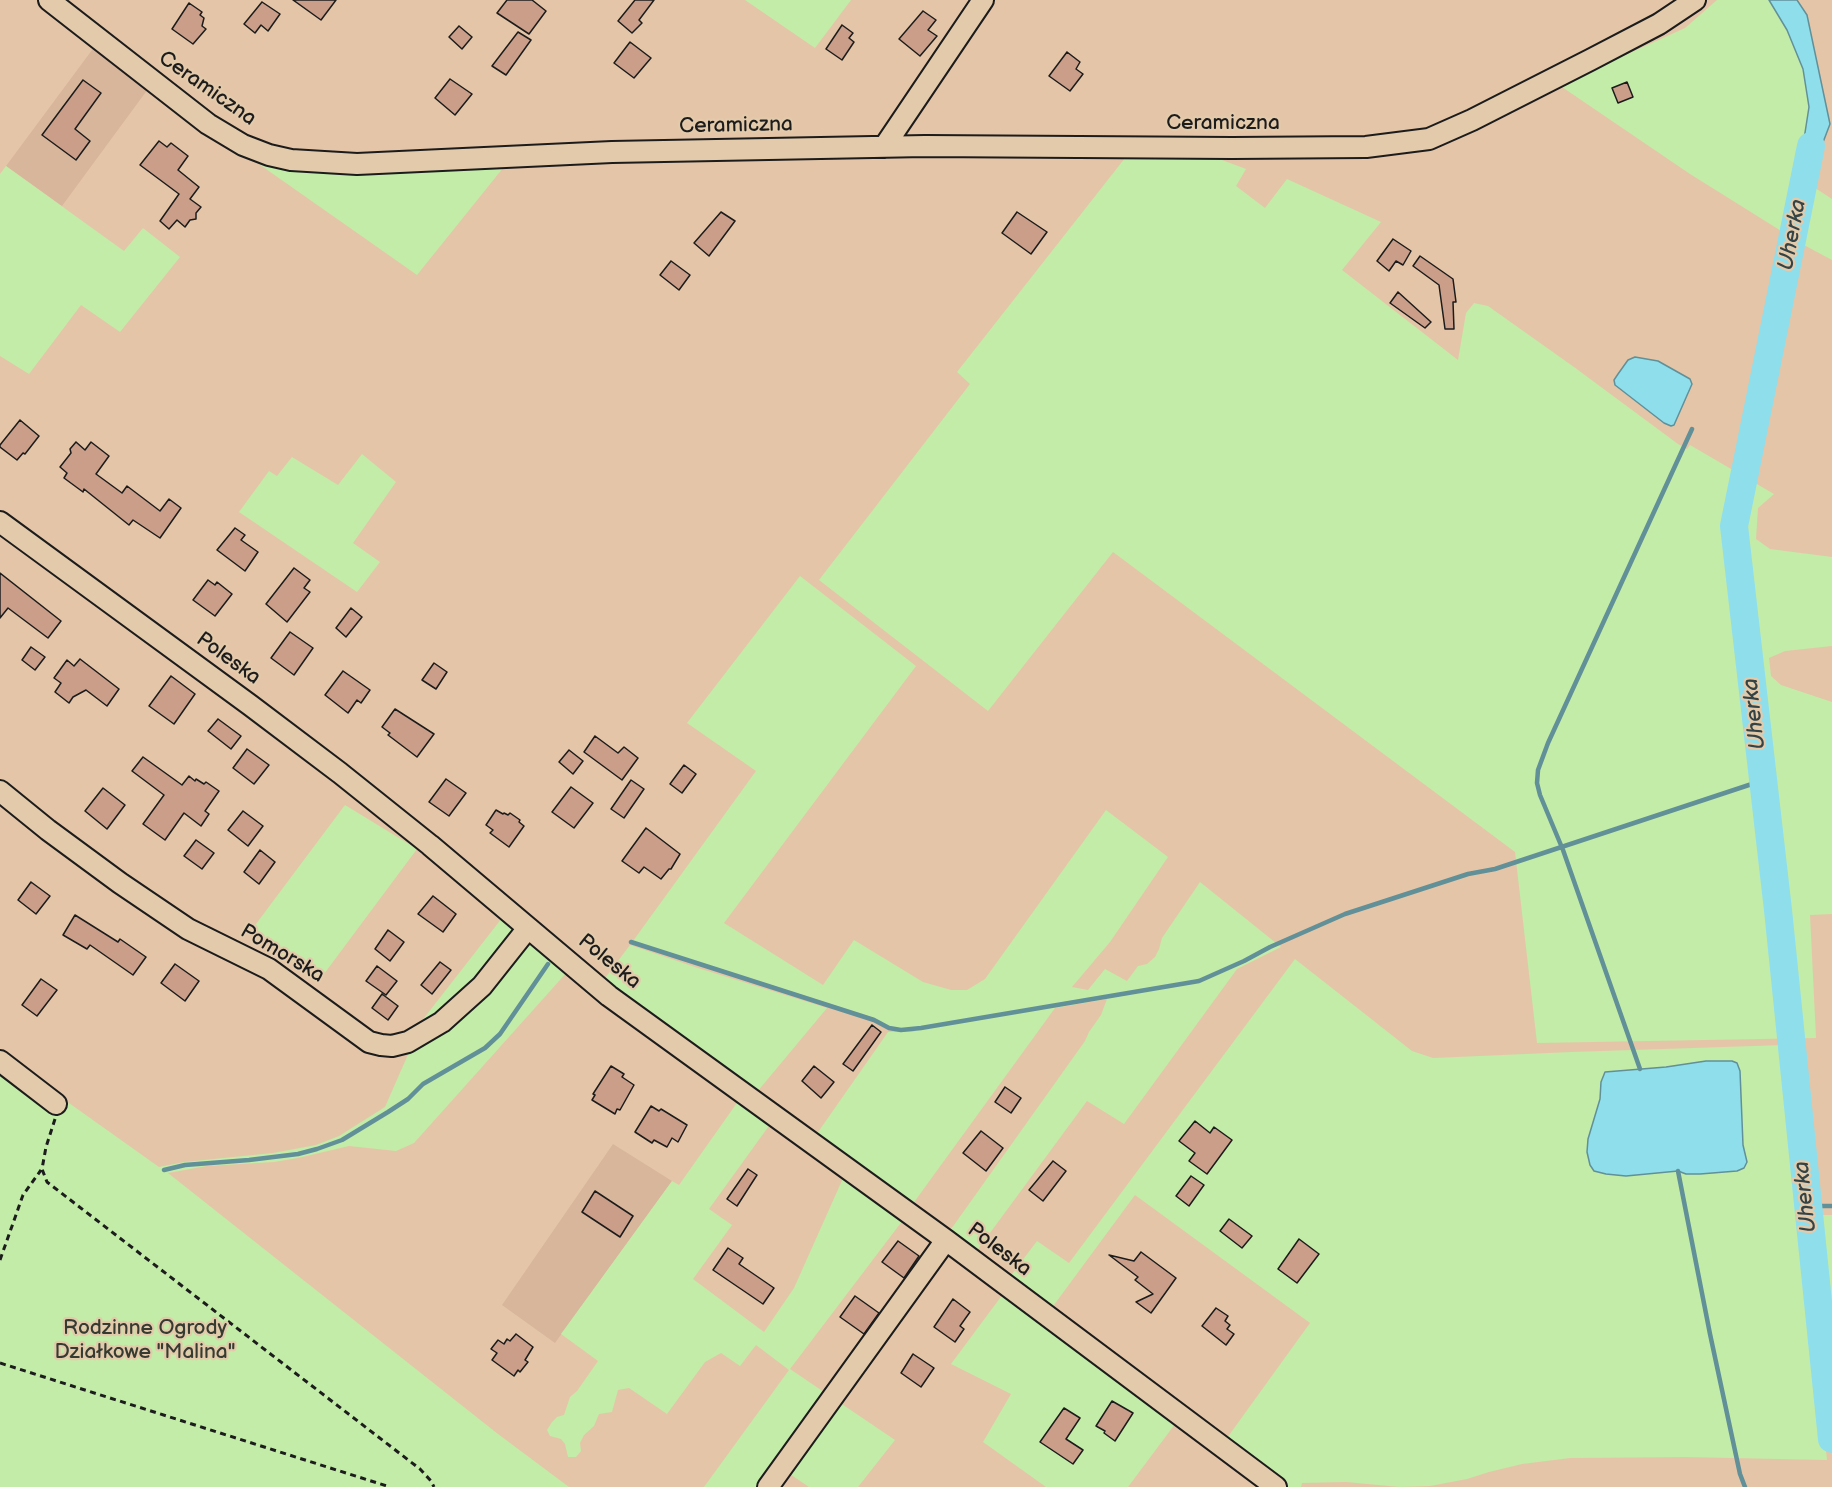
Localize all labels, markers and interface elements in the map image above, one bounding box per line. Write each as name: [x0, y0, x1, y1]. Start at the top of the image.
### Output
street label: Ceramiczna: [153, 46, 261, 132]
street label: Ceramiczna: [1166, 111, 1280, 137]
street label: Ceramiczna: [679, 112, 793, 140]
water label: Uherka: [1773, 197, 1813, 273]
street label: Poleska: [191, 627, 265, 691]
water label: Uherka: [1738, 677, 1772, 751]
street label: Pomorska: [235, 919, 329, 989]
street label: Poleska: [573, 929, 645, 995]
water label: Uherka: [1789, 1160, 1823, 1234]
street label: Poleska: [962, 1218, 1036, 1282]
park label: Rodzinne Ogrody Działkowe "Malina": [54, 1316, 236, 1366]

